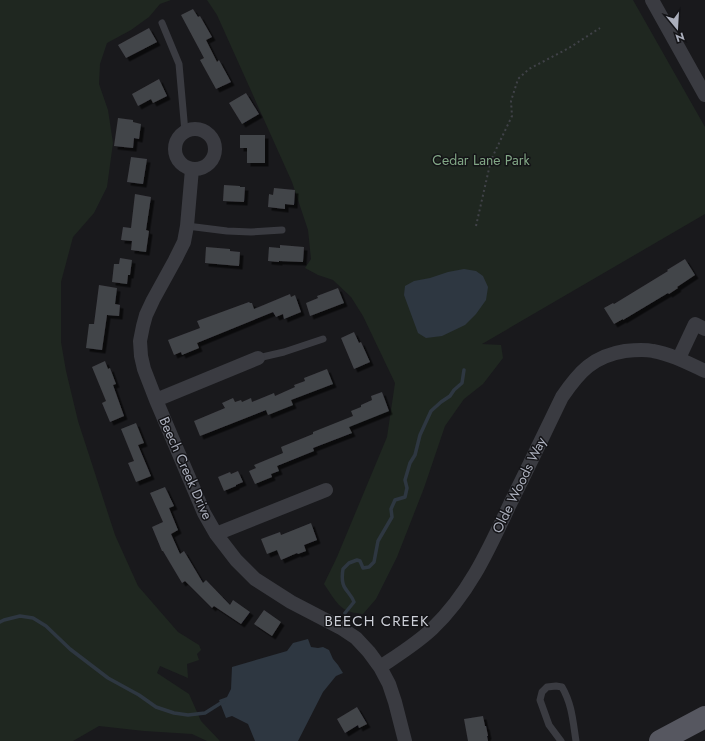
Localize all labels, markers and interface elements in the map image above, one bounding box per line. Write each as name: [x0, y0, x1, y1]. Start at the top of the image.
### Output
north arrow: [657, 8, 697, 48]
text: N: [673, 29, 687, 46]
park label: Cedar Lane Park: [432, 150, 530, 170]
street label: Beech Creek Drive: [154, 413, 218, 523]
street label: Olde Woods Way: [487, 433, 551, 536]
district label: BEECH CREEK: [324, 610, 430, 632]

